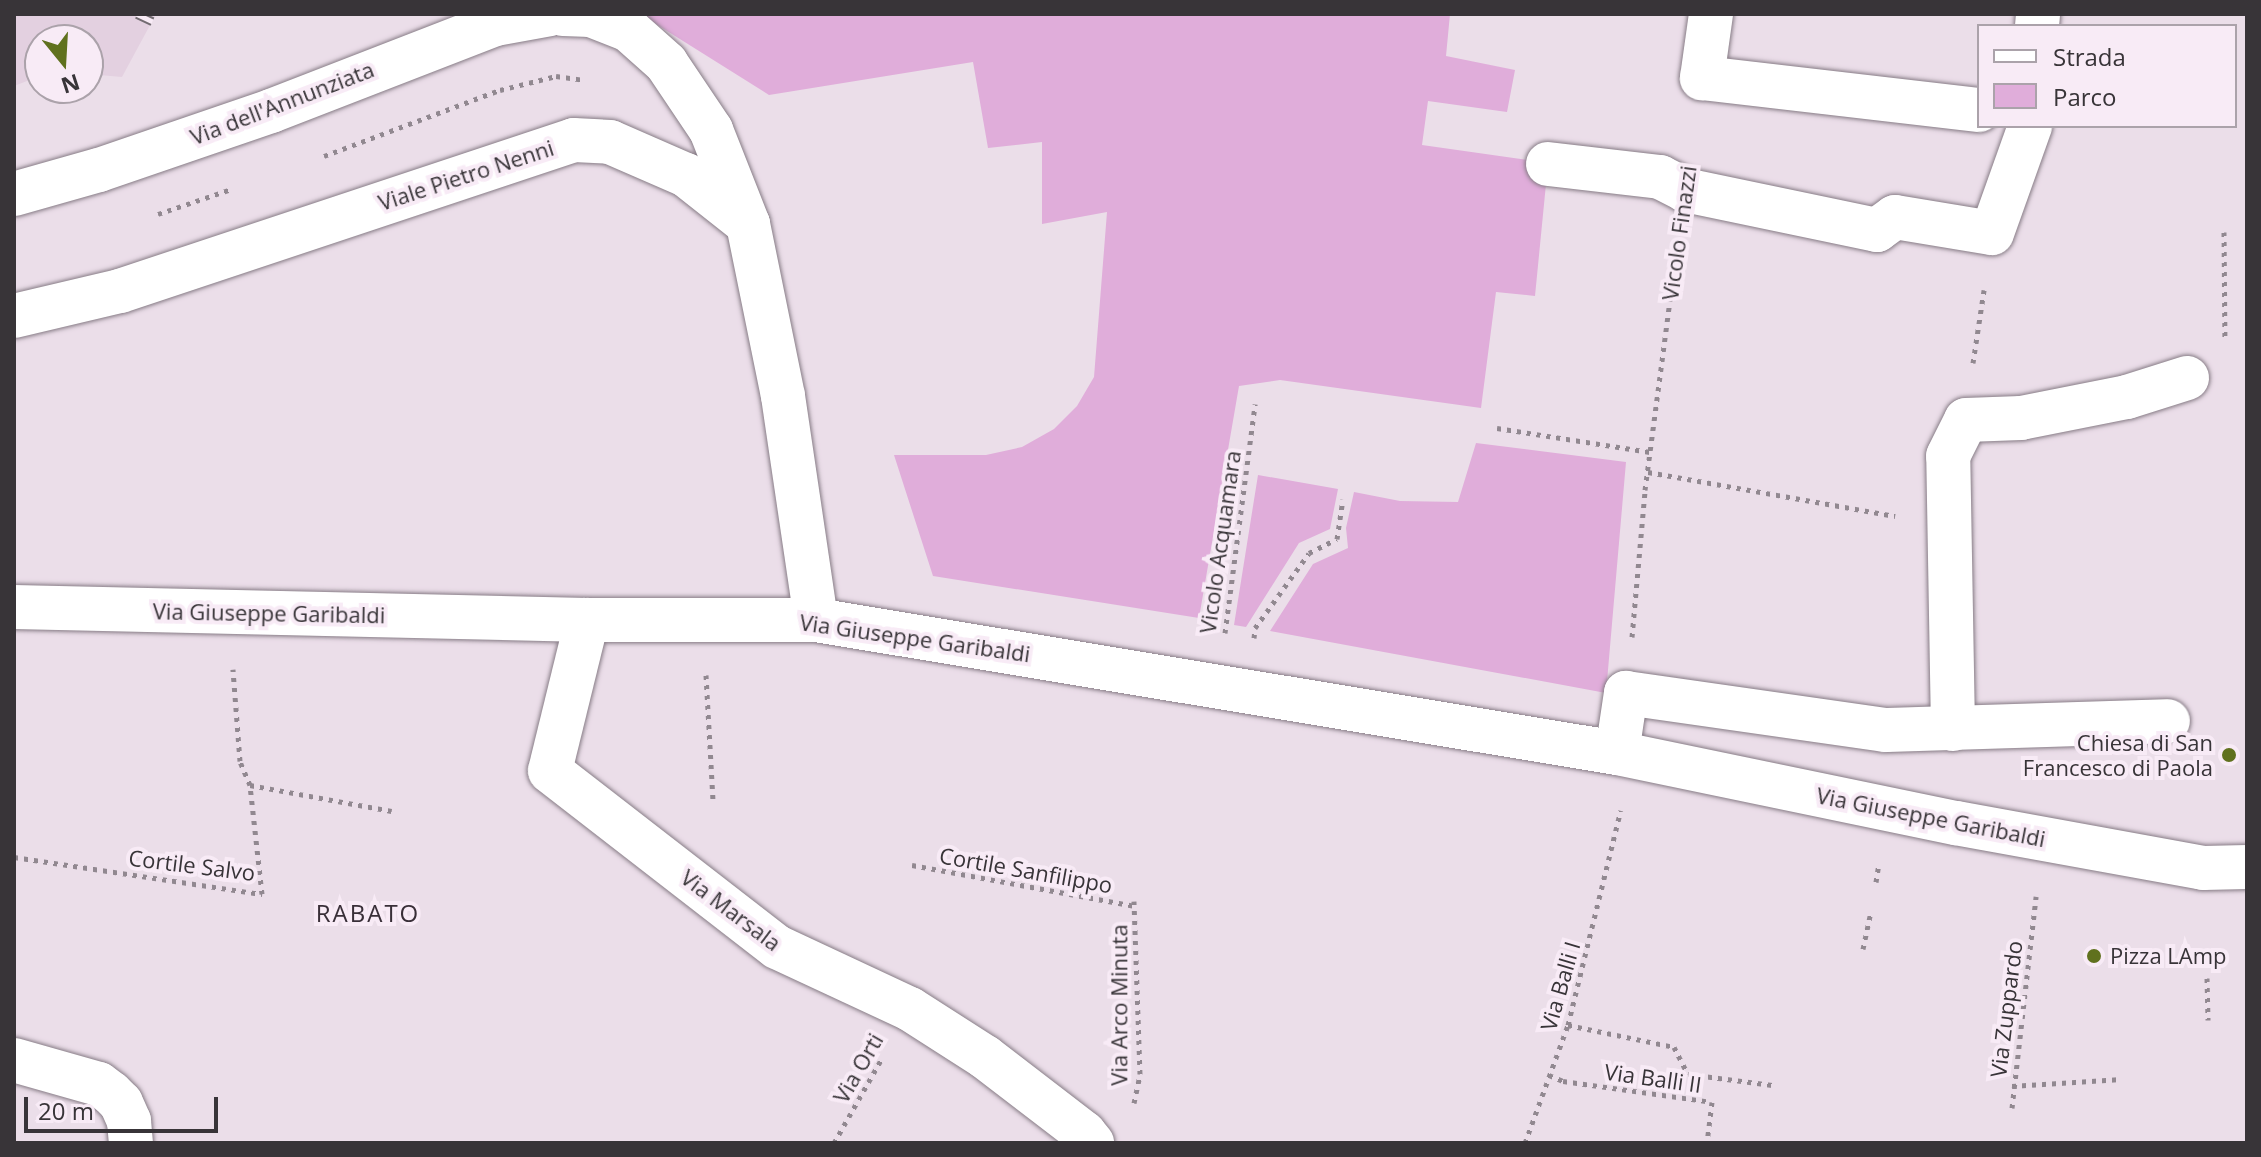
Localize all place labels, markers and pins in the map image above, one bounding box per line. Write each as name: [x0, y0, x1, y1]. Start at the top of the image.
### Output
place label: Chiesa di San Francesco di Paola: [2023, 729, 2213, 780]
marker: Chiesa di San Francesco di Paola: [2220, 746, 2238, 764]
place label: Pizza LAmp: [2110, 943, 2227, 969]
marker: Pizza LAmp: [2085, 947, 2103, 965]

